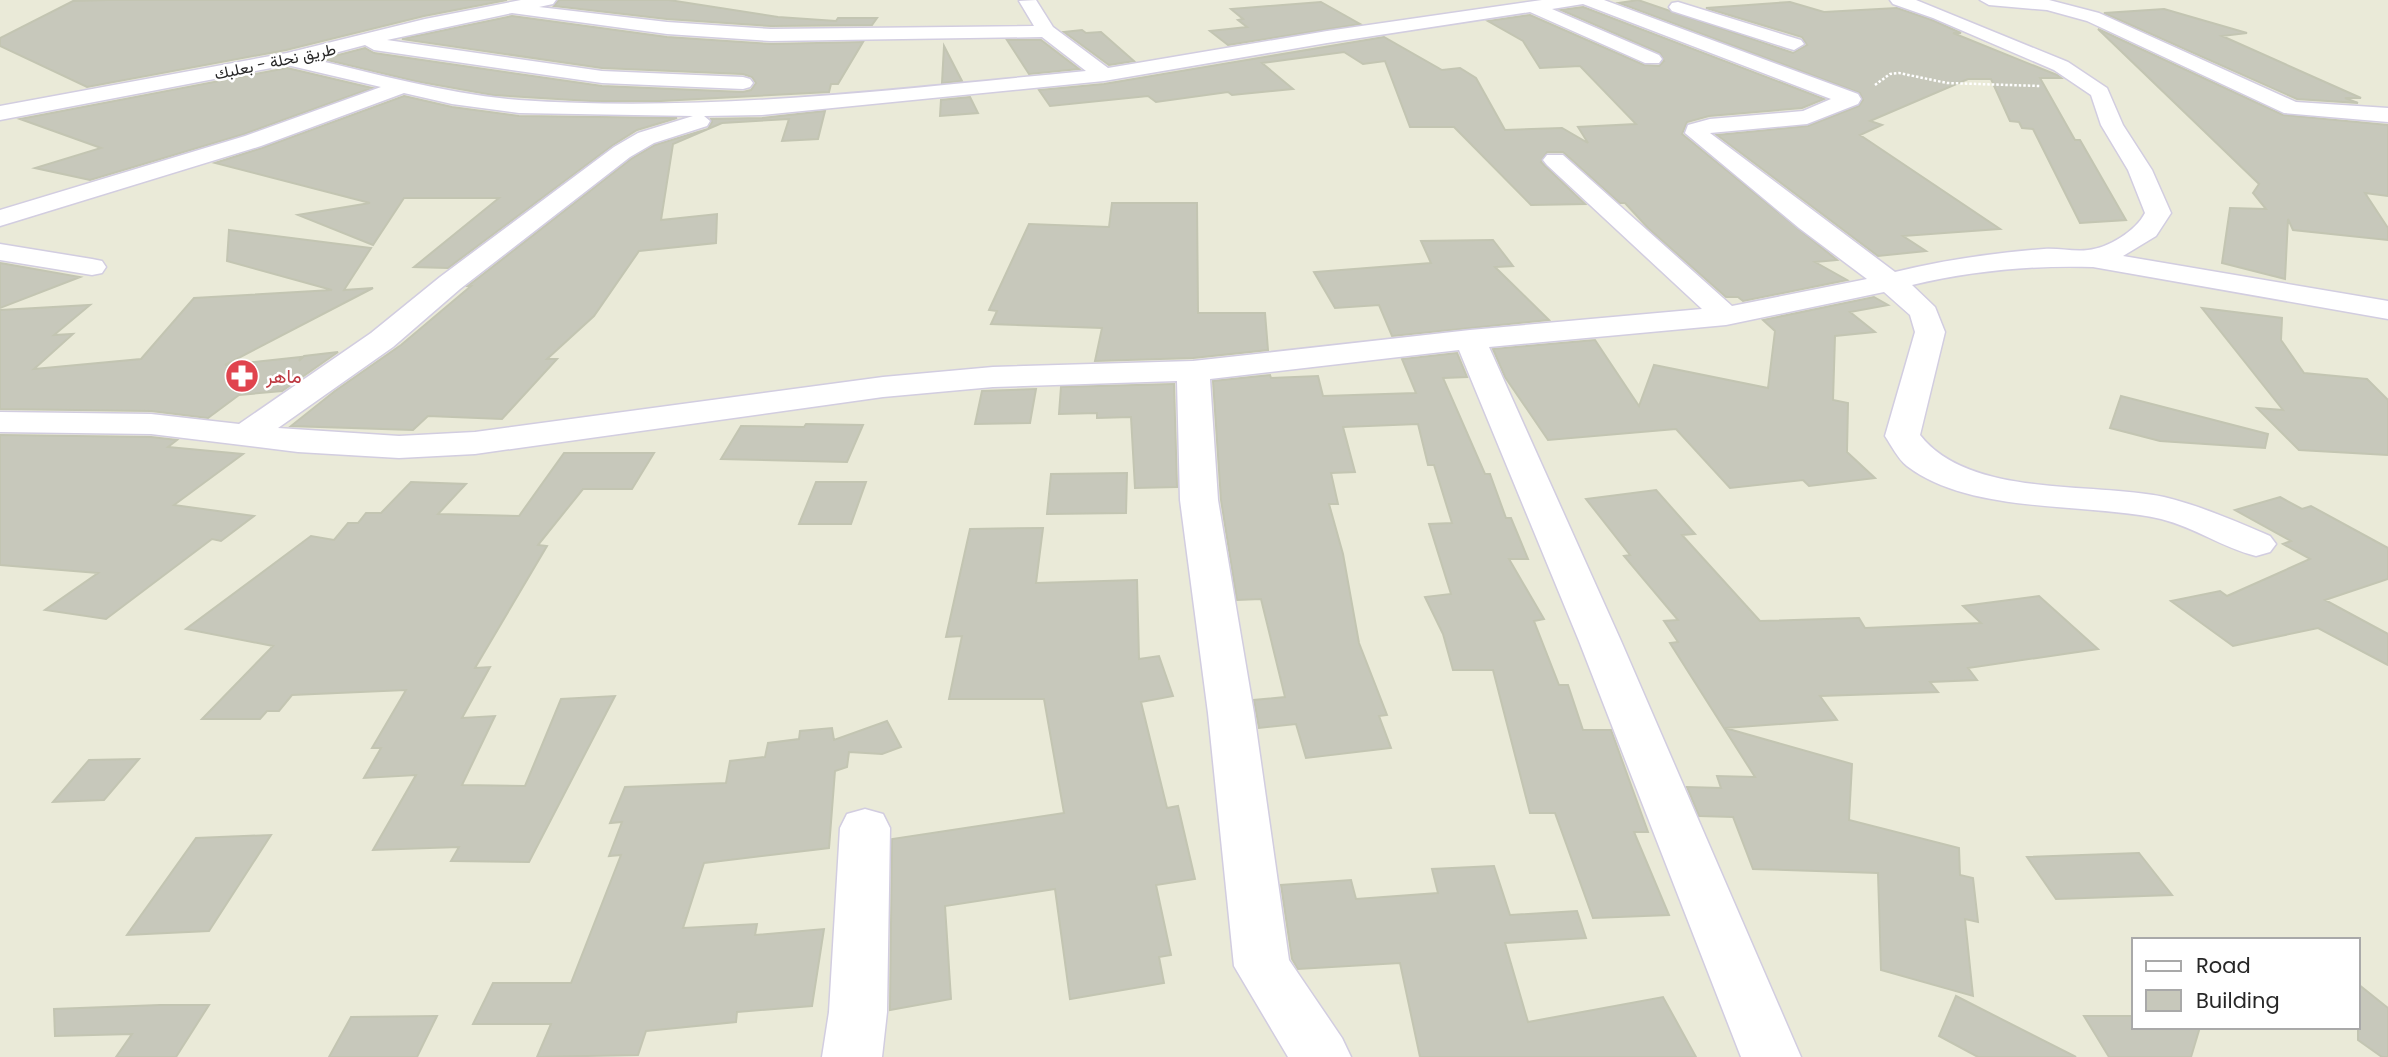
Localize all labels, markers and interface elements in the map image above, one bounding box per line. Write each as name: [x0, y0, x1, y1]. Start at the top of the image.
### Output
street label: طريق نحلة - بعلبك: [212, 37, 338, 86]
pharmacy icon: ماهر: [223, 357, 261, 395]
place label: ماهر: [265, 363, 302, 390]
legend: [2132, 938, 2360, 1029]
text: Road: [2196, 951, 2251, 980]
text: Building: [2196, 986, 2280, 1015]

